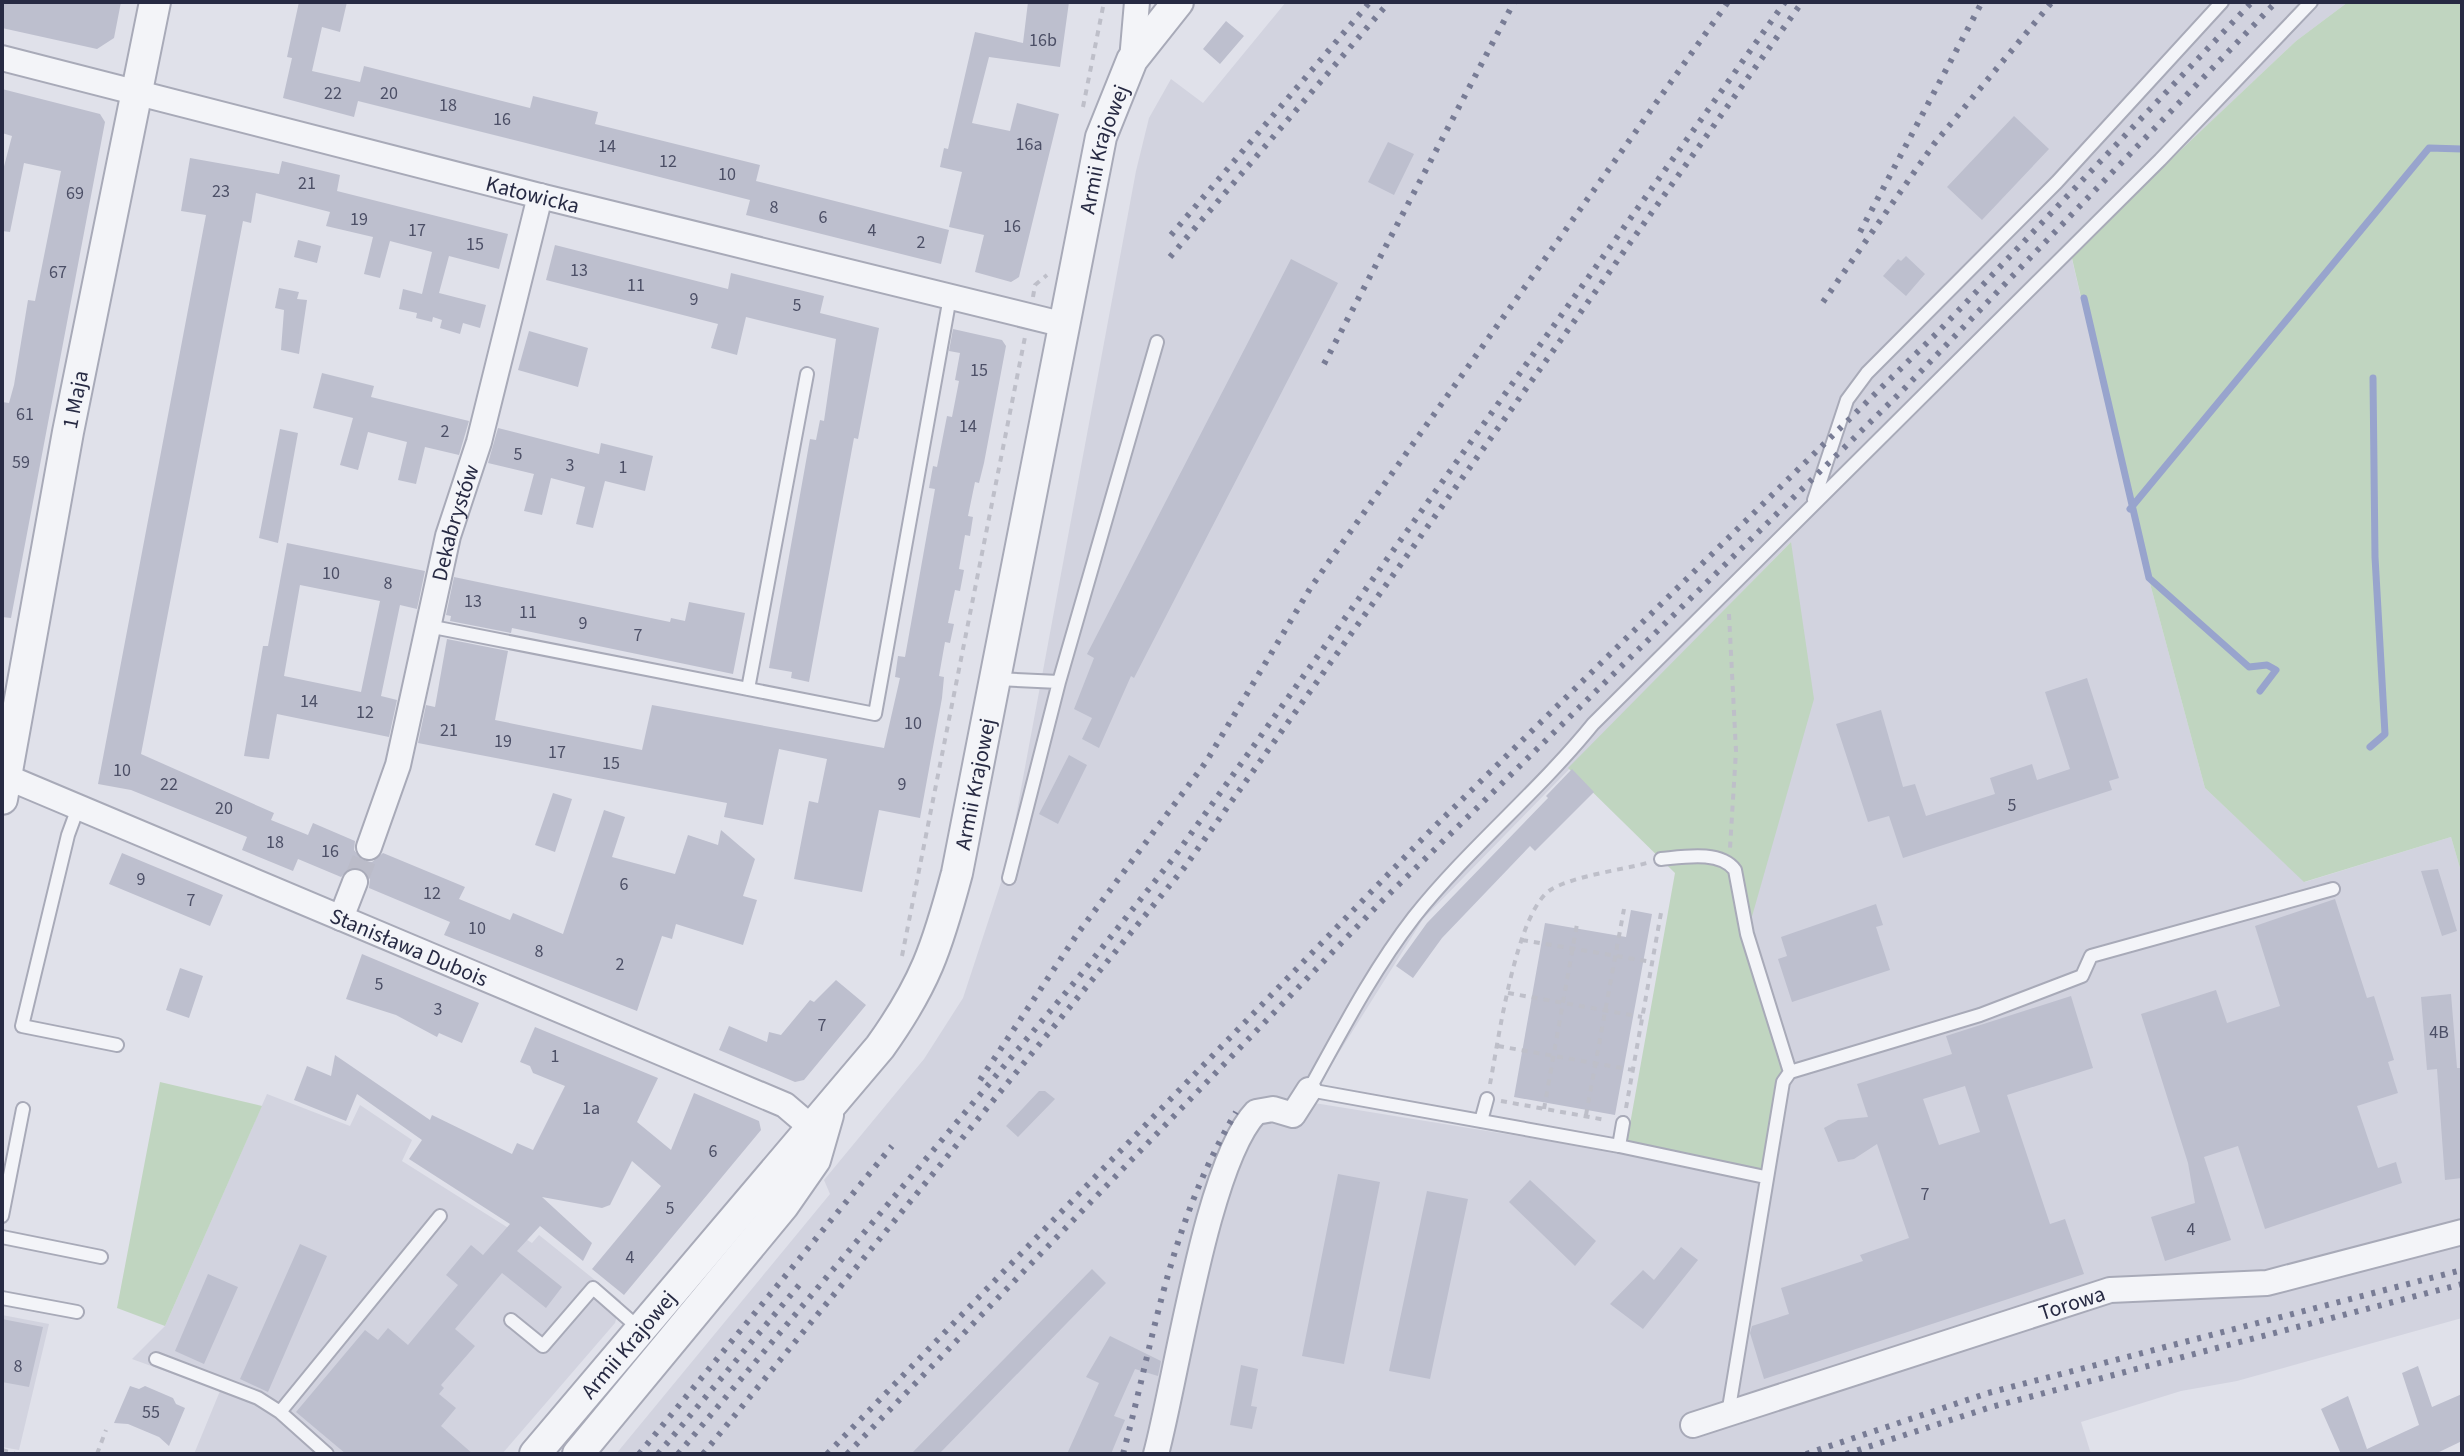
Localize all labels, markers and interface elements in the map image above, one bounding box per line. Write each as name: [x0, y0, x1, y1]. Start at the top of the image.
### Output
house number: 16b: [1029, 28, 1057, 53]
street label: Armii Krajowej: [1071, 80, 1138, 217]
house number: 22: [324, 81, 342, 106]
house number: 20: [380, 81, 398, 106]
house number: 18: [439, 93, 457, 118]
house number: 16: [493, 107, 511, 132]
house number: 16a: [1016, 132, 1042, 157]
house number: 14: [598, 134, 616, 159]
house number: 12: [659, 149, 677, 174]
house number: 10: [718, 162, 736, 187]
street label: Katowicka: [482, 168, 583, 222]
house number: 21: [298, 171, 316, 196]
house number: 23: [212, 179, 230, 204]
house number: 69: [66, 181, 84, 206]
house number: 8: [770, 195, 779, 220]
house number: 6: [819, 205, 828, 230]
house number: 19: [350, 207, 368, 232]
house number: 16: [1003, 214, 1021, 239]
house number: 17: [408, 218, 426, 243]
house number: 4: [868, 218, 877, 243]
house number: 2: [917, 230, 926, 255]
house number: 15: [466, 232, 484, 257]
house number: 13: [570, 258, 588, 283]
house number: 67: [49, 260, 67, 285]
house number: 11: [627, 273, 645, 298]
house number: 9: [690, 287, 699, 312]
house number: 5: [793, 293, 802, 318]
house number: 15: [970, 358, 988, 383]
street label: 1 Maja: [54, 368, 97, 432]
house number: 61: [16, 402, 34, 427]
house number: 14: [959, 414, 977, 439]
house number: 2: [441, 419, 450, 444]
house number: 5: [514, 442, 523, 467]
house number: 59: [12, 450, 30, 475]
house number: 3: [566, 453, 575, 478]
house number: 1: [619, 455, 627, 480]
street label: Dekabrystów: [424, 460, 488, 584]
house number: 10: [322, 561, 340, 586]
house number: 8: [384, 571, 393, 596]
house number: 13: [464, 589, 482, 614]
house number: 11: [519, 600, 537, 625]
house number: 9: [579, 611, 588, 636]
house number: 7: [634, 623, 643, 648]
house number: 14: [300, 689, 318, 714]
house number: 12: [356, 700, 374, 725]
house number: 10: [904, 711, 922, 736]
street label: Armii Krajowej: [947, 716, 1004, 853]
house number: 21: [440, 718, 458, 743]
house number: 19: [494, 729, 512, 754]
house number: 17: [548, 740, 566, 765]
house number: 15: [602, 751, 620, 776]
house number: 10: [113, 758, 131, 783]
house number: 22: [160, 772, 178, 797]
house number: 9: [898, 772, 907, 797]
house number: 5: [2008, 793, 2017, 818]
house number: 20: [215, 796, 233, 821]
house number: 18: [266, 830, 284, 855]
house number: 16: [321, 839, 339, 864]
house number: 9: [137, 867, 146, 892]
house number: 6: [620, 872, 629, 897]
house number: 12: [423, 881, 441, 906]
house number: 7: [187, 888, 196, 913]
street label: Stanisława Dubois: [325, 900, 493, 995]
house number: 10: [468, 916, 486, 941]
house number: 8: [535, 939, 544, 964]
house number: 2: [616, 952, 625, 977]
house number: 5: [375, 972, 384, 997]
house number: 3: [434, 997, 443, 1022]
house number: 7: [818, 1013, 827, 1038]
house number: 4B: [2429, 1020, 2449, 1045]
house number: 1: [551, 1044, 559, 1069]
house number: 1a: [582, 1096, 600, 1121]
house number: 6: [709, 1139, 718, 1164]
house number: 7: [1921, 1182, 1930, 1207]
house number: 5: [666, 1196, 675, 1221]
house number: 4: [2187, 1217, 2196, 1242]
house number: 4: [626, 1245, 635, 1270]
street label: Torowa: [2035, 1278, 2109, 1329]
street label: Armii Krajowej: [574, 1284, 684, 1406]
house number: 8: [14, 1354, 23, 1379]
house number: 55: [142, 1400, 160, 1425]

